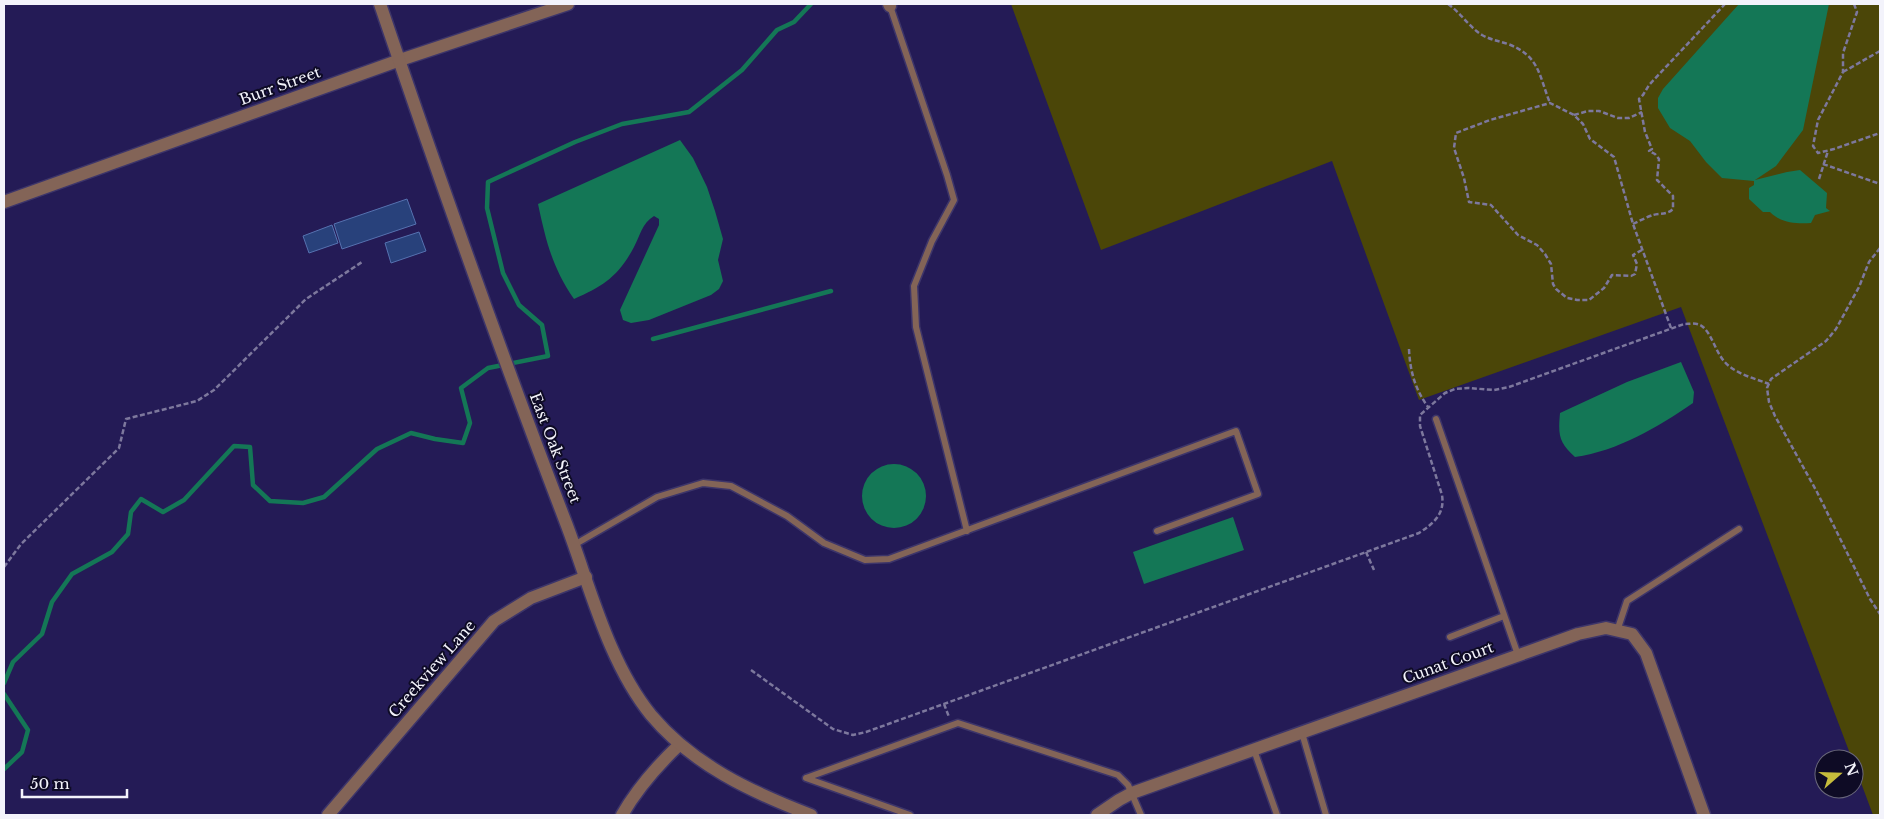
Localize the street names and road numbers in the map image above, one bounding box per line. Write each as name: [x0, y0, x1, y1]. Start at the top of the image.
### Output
street label: Burr Street: [237, 62, 323, 109]
street label: East Oak Street: [526, 390, 585, 506]
street label: Creekview Lane: [384, 616, 479, 721]
street label: Cunat Court: [1400, 637, 1496, 688]

